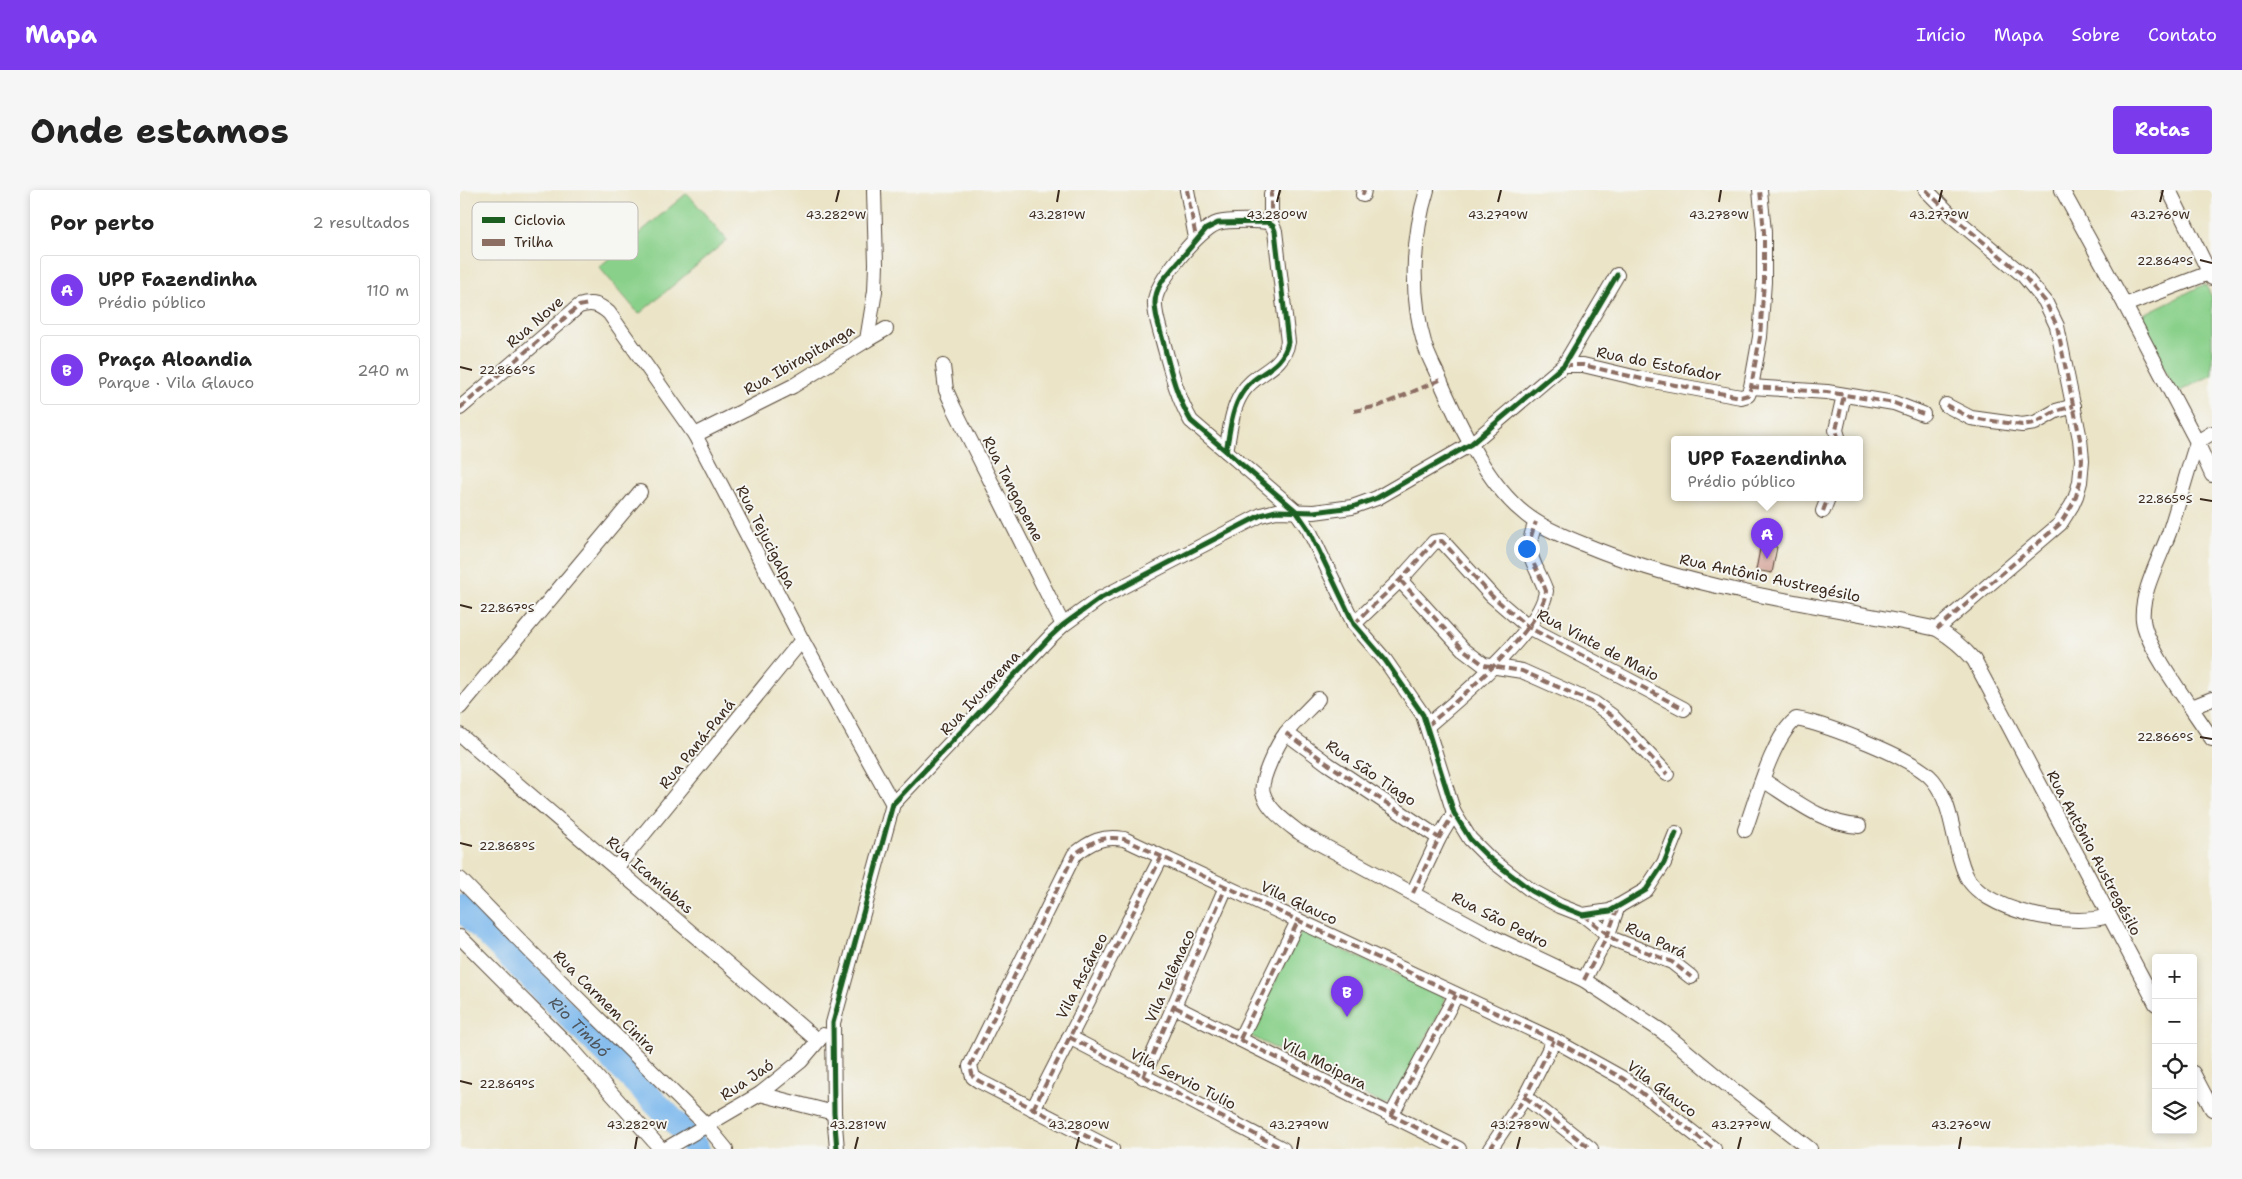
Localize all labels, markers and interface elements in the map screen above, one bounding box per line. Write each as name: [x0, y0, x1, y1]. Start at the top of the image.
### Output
text: Mapa: [25, 19, 97, 51]
text: Início: [1916, 23, 1966, 47]
text: Mapa: [1994, 23, 2043, 47]
text: Sobre: [2071, 23, 2120, 47]
text: Contato: [2148, 23, 2217, 47]
button: Rotas: [2113, 106, 2212, 154]
text: Onde estamos: [30, 107, 289, 154]
legend: [472, 202, 638, 260]
text: 43.282°W: [806, 207, 866, 223]
text: 43.281°W: [1028, 207, 1086, 223]
text: 43.280°W: [1247, 207, 1307, 223]
text: 43.279°W: [1468, 207, 1528, 223]
text: 43.278°W: [1689, 207, 1749, 223]
text: 43.277°W: [1909, 207, 1969, 223]
text: 43.276°W: [2130, 207, 2190, 223]
text: Por perto: [50, 209, 154, 237]
text: Ciclovia: [514, 211, 566, 229]
text: 2 resultados: [312, 212, 410, 233]
text: Trilha: [514, 233, 553, 251]
text: 22.864°S: [2137, 253, 2193, 269]
text: UPP Fazendinha: [98, 267, 257, 292]
text: A: [61, 280, 73, 301]
text: 110 m: [366, 280, 409, 301]
text: Prédio público: [98, 292, 206, 313]
street label: Rua Nove: [502, 292, 568, 352]
street label: Rua Ibirapitanga: [740, 320, 859, 400]
street label: Rua do Estofador: [1595, 342, 1723, 386]
text: Praça Aloandia: [98, 347, 252, 372]
text: B: [62, 360, 72, 381]
text: 240 m: [357, 360, 409, 381]
text: 22.866°S: [479, 362, 535, 378]
text: Parque · Vila Glauco: [98, 372, 254, 393]
street label: Rua Tangapeme: [978, 433, 1048, 545]
popup: [1671, 436, 1863, 501]
text: UPP Fazendinha: [1687, 446, 1847, 471]
text: Prédio público: [1687, 471, 1796, 492]
street label: Rua Tejucigalpa: [731, 482, 801, 593]
text: 22.865°S: [2138, 491, 2193, 507]
pin: A: [1751, 518, 1783, 559]
your location: [1514, 536, 1540, 562]
street label: Rua Antônio Austregésilo: [1678, 549, 1862, 607]
text: 22.867°S: [479, 600, 535, 616]
street label: Rua Vinte de Maio: [1533, 604, 1663, 686]
street label: Rua Ivurarema: [935, 646, 1025, 740]
street label: Rua Paná-Paná: [655, 694, 740, 793]
text: 22.866°S: [2137, 729, 2193, 745]
street label: Rua São Tiago: [1322, 735, 1420, 811]
street label: Rua Antônio Austregésilo: [2042, 767, 2146, 939]
street label: Rua Icamiabas: [602, 832, 698, 918]
text: 22.868°S: [479, 838, 535, 854]
street label: Vila Glauco: [1257, 876, 1341, 930]
street label: Rua São Pedro: [1448, 887, 1552, 953]
street label: Rua Pará: [1622, 917, 1690, 963]
street label: Vila Telêmaco: [1140, 926, 1200, 1026]
street label: Vila Ascâneo: [1052, 929, 1112, 1023]
street label: Rua Carmem Cinira: [549, 946, 662, 1059]
map controls: [2152, 954, 2197, 1134]
button: +: [2152, 954, 2197, 999]
pin: B: [1331, 976, 1363, 1017]
water label: Rio Timbó: [544, 992, 614, 1062]
button: −: [2152, 999, 2197, 1044]
street label: Vila Moipara: [1278, 1034, 1371, 1094]
street label: Vila Servio Tulio: [1126, 1044, 1240, 1114]
button: locate: [2152, 1044, 2197, 1089]
street label: Rua Jaó: [716, 1055, 778, 1105]
street label: Vila Glauco: [1623, 1056, 1701, 1122]
text: 22.869°S: [479, 1076, 535, 1092]
button: layers: [2152, 1089, 2197, 1134]
text: 43.282°W: [607, 1117, 667, 1133]
text: 43.281°W: [829, 1117, 887, 1133]
text: 43.280°W: [1049, 1117, 1109, 1133]
text: 43.279°W: [1269, 1117, 1329, 1133]
text: 43.278°W: [1490, 1117, 1550, 1133]
text: 43.277°W: [1711, 1117, 1771, 1133]
text: 43.276°W: [1931, 1117, 1991, 1133]

